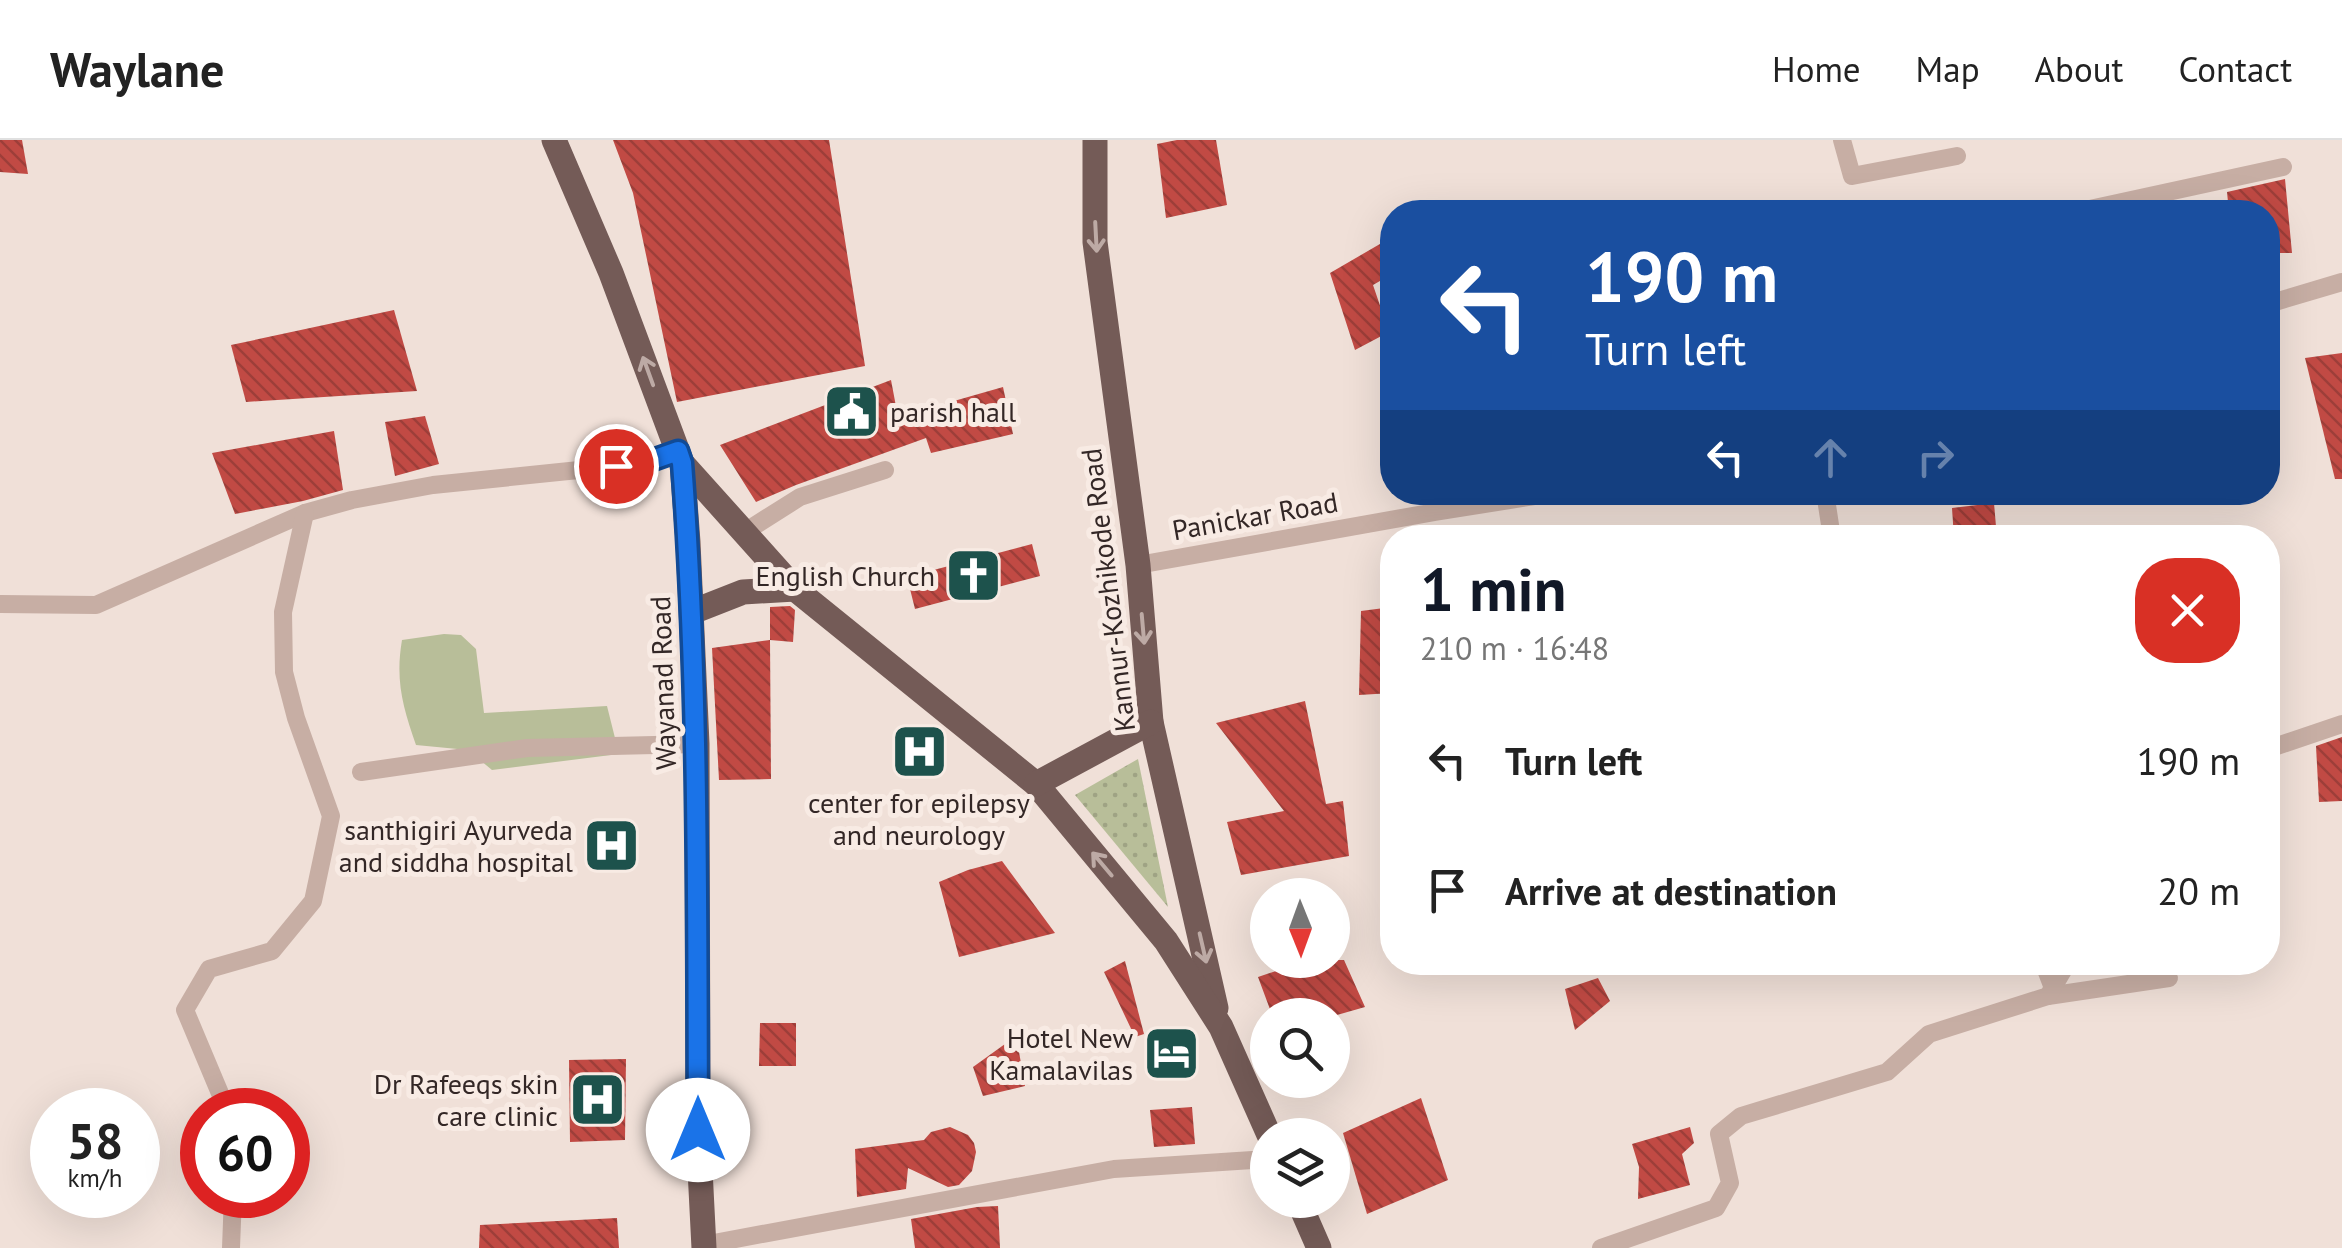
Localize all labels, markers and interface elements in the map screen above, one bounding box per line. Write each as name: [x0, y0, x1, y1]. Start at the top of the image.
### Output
text: Waylane: [50, 38, 224, 100]
text: Home: [1772, 46, 1861, 92]
text: Map: [1916, 46, 1980, 92]
text: About: [2035, 46, 2123, 92]
text: Contact: [2178, 46, 2292, 92]
one-way arrow: [1087, 221, 1106, 253]
text: 190 m: [1585, 231, 1778, 321]
icon: left: [1420, 240, 1550, 370]
text: Turn left: [1585, 319, 1746, 377]
one-way arrow: [638, 357, 656, 388]
public building icon: parish hall: [821, 382, 881, 442]
place label: parish hall: [890, 393, 1016, 430]
pin: [574, 424, 659, 509]
icon: left: [1698, 430, 1753, 485]
icon: ahead: [1803, 430, 1858, 485]
icon: right: [1908, 430, 1963, 485]
icon: arrive: [589, 439, 644, 494]
street label: Kannur-Kozhikode Road: [1072, 446, 1143, 734]
street label: Panickar Road: [1169, 483, 1341, 548]
church icon: English Church: [944, 546, 1004, 606]
text: 1 min: [1420, 550, 1566, 628]
place label: English Church: [756, 557, 935, 594]
button: close: [2135, 558, 2240, 663]
street label: Wayanad Road: [641, 595, 684, 771]
one-way arrow: [1134, 613, 1153, 645]
text: 210 m · 16:48: [1420, 627, 1609, 669]
hospital icon: center for epilepsy and neurology: [889, 722, 949, 782]
icon: left: [1420, 733, 1475, 788]
text: Turn left: [1505, 736, 1642, 785]
text: 190 m: [2137, 736, 2240, 785]
place label: center for epilepsy and neurology: [808, 784, 1030, 853]
place label: santhigiri Ayurveda and siddha hospital: [339, 811, 573, 880]
hospital icon: santhigiri Ayurveda and siddha hospital: [582, 816, 642, 876]
one-way arrow: [1091, 851, 1113, 877]
icon: arrive: [1420, 863, 1475, 918]
text: Arrive at destination: [1505, 866, 1837, 915]
text: 20 m: [2158, 866, 2240, 915]
north arrow: [1250, 878, 1350, 978]
map controls: [1250, 878, 1350, 1218]
one-way arrow: [1195, 931, 1213, 963]
button: search: [1250, 998, 1350, 1098]
place label: Hotel New Kamalavilas: [989, 1019, 1133, 1088]
hotel icon: Hotel New Kamalavilas: [1142, 1024, 1202, 1084]
place label: Dr Rafeeqs skin care clinic: [374, 1065, 558, 1134]
hospital icon: Dr Rafeeqs skin care clinic: [567, 1070, 627, 1130]
position arrow: [646, 1078, 750, 1182]
speed limit sign: 60: [180, 1088, 310, 1218]
text: 58: [67, 1108, 123, 1173]
button: layers: [1250, 1118, 1350, 1218]
text: km/h: [68, 1162, 122, 1194]

